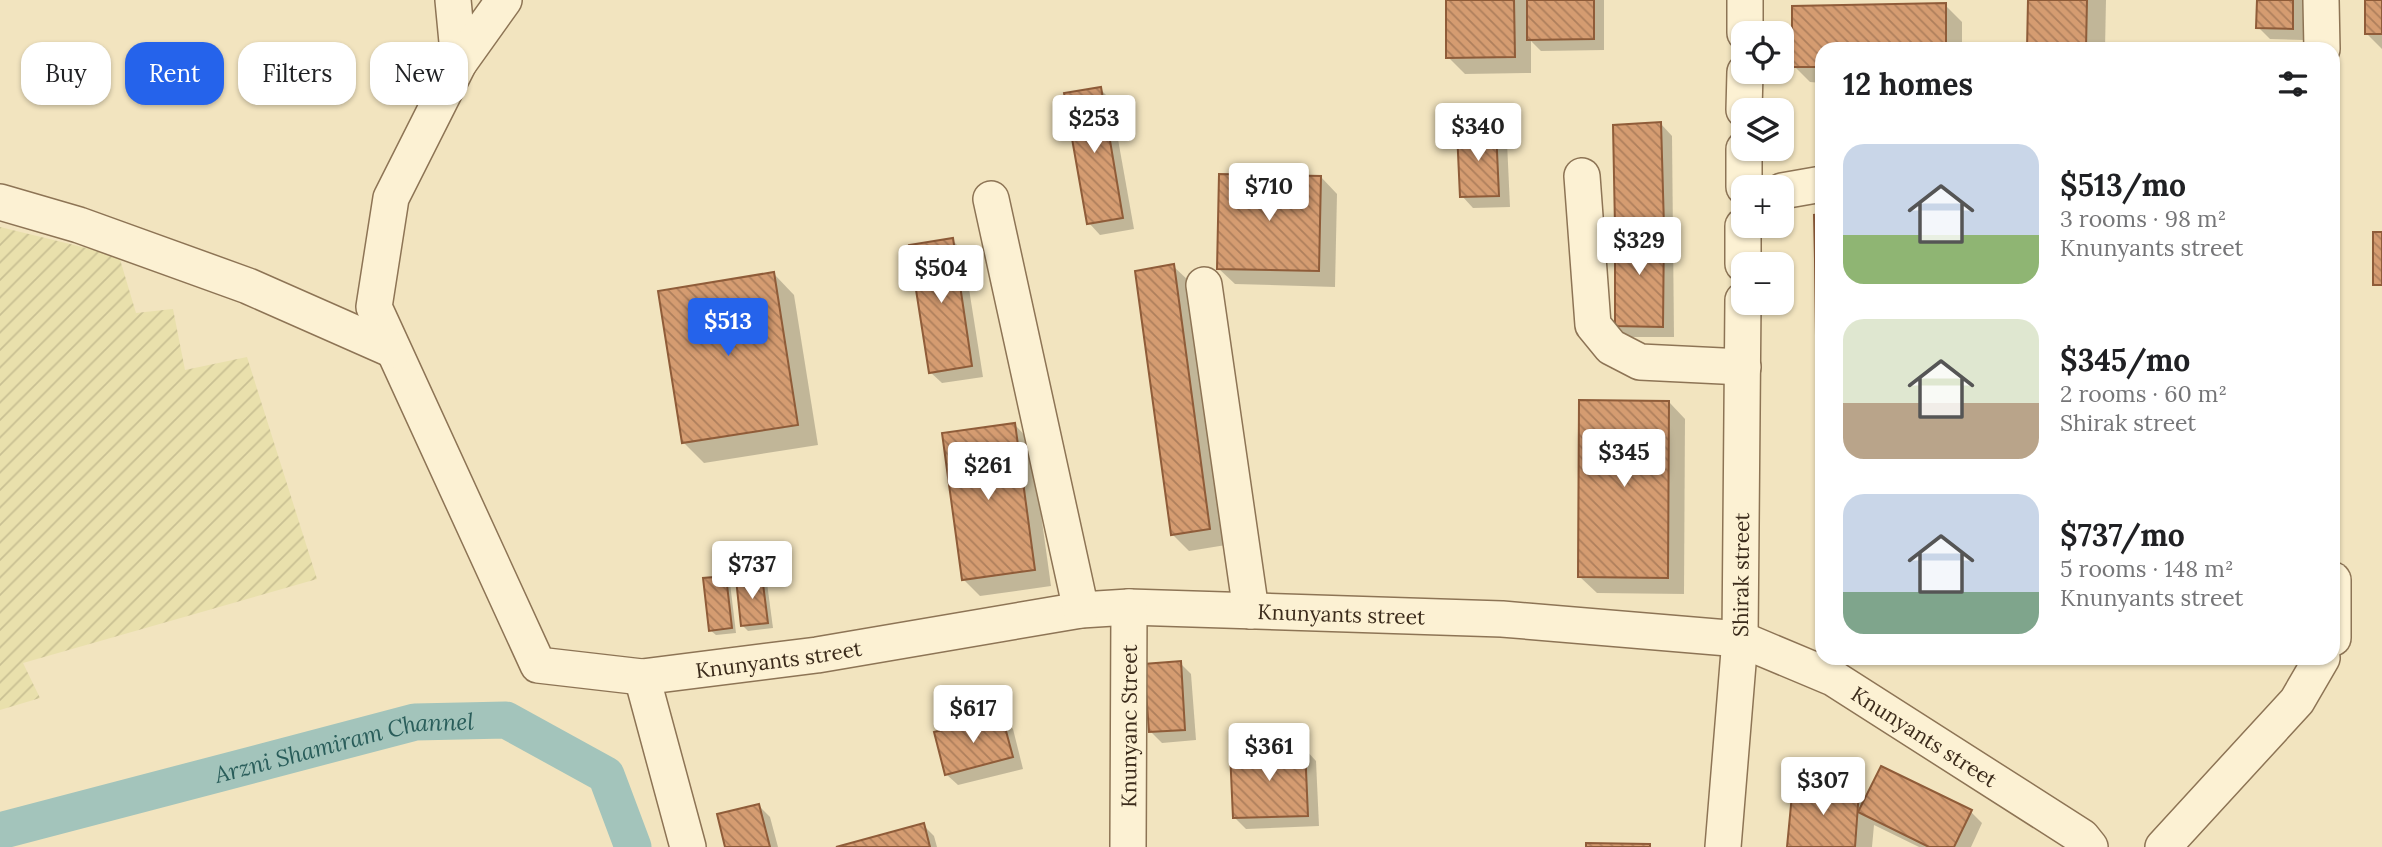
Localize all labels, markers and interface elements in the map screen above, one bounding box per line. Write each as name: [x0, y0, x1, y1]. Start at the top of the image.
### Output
map controls: [1731, 21, 1794, 315]
button: locate: [1731, 21, 1794, 84]
chip: Buy: [21, 42, 111, 105]
chip: Rent: [125, 42, 224, 105]
chip: Filters: [238, 42, 356, 105]
chip: New: [370, 42, 468, 105]
text: 12 homes: [1843, 65, 1973, 103]
icon: filters: [2274, 65, 2312, 103]
pin: $253: [1053, 96, 1135, 155]
button: layers: [1731, 98, 1794, 161]
text: $253: [1068, 103, 1120, 132]
pin: $340: [1437, 104, 1519, 163]
text: $340: [1451, 111, 1505, 140]
pin: $710: [1228, 164, 1310, 223]
text: $513/mo: [2060, 166, 2186, 204]
text: $710: [1245, 171, 1293, 200]
icon: home: [1899, 172, 1983, 256]
button: +: [1731, 175, 1794, 238]
text: 3 rooms · 98 m²: [2060, 204, 2226, 233]
pin: $329: [1598, 218, 1680, 277]
text: $329: [1613, 225, 1665, 254]
text: Knunyants street: [2060, 233, 2243, 262]
pin: $504: [900, 246, 982, 305]
button: −: [1731, 252, 1794, 315]
text: $504: [914, 253, 968, 282]
pin: $513: [687, 298, 769, 358]
text: $513: [704, 306, 752, 335]
text: $345/mo: [2060, 341, 2190, 379]
icon: home: [1899, 347, 1983, 431]
text: 2 rooms · 60 m²: [2060, 379, 2227, 408]
text: Shirak street: [2060, 408, 2196, 437]
pin: $345: [1583, 430, 1665, 489]
text: $345: [1598, 437, 1650, 466]
pin: $261: [947, 442, 1029, 502]
text: $261: [964, 450, 1012, 479]
street label: Shirak street: [1727, 511, 1755, 637]
text: $737/mo: [2060, 516, 2185, 554]
icon: home: [1899, 522, 1983, 606]
pin: $737: [711, 542, 793, 601]
text: $737: [728, 549, 776, 578]
text: 5 rooms · 148 m²: [2060, 554, 2234, 583]
text: Knunyants street: [2060, 583, 2243, 612]
street label: Knunyants street: [1257, 598, 1426, 630]
street label: Knunyants street: [694, 634, 865, 684]
street label: Knunyanc Street: [1115, 643, 1142, 808]
street label: Knunyants street: [1847, 680, 2003, 793]
pin: $617: [932, 686, 1014, 745]
text: $617: [950, 693, 996, 722]
water label: Arzni Shamiram Channel: [210, 706, 475, 789]
pin: $361: [1228, 724, 1310, 783]
text: $361: [1245, 731, 1293, 760]
pin: $307: [1782, 758, 1864, 817]
text: $307: [1797, 765, 1849, 794]

